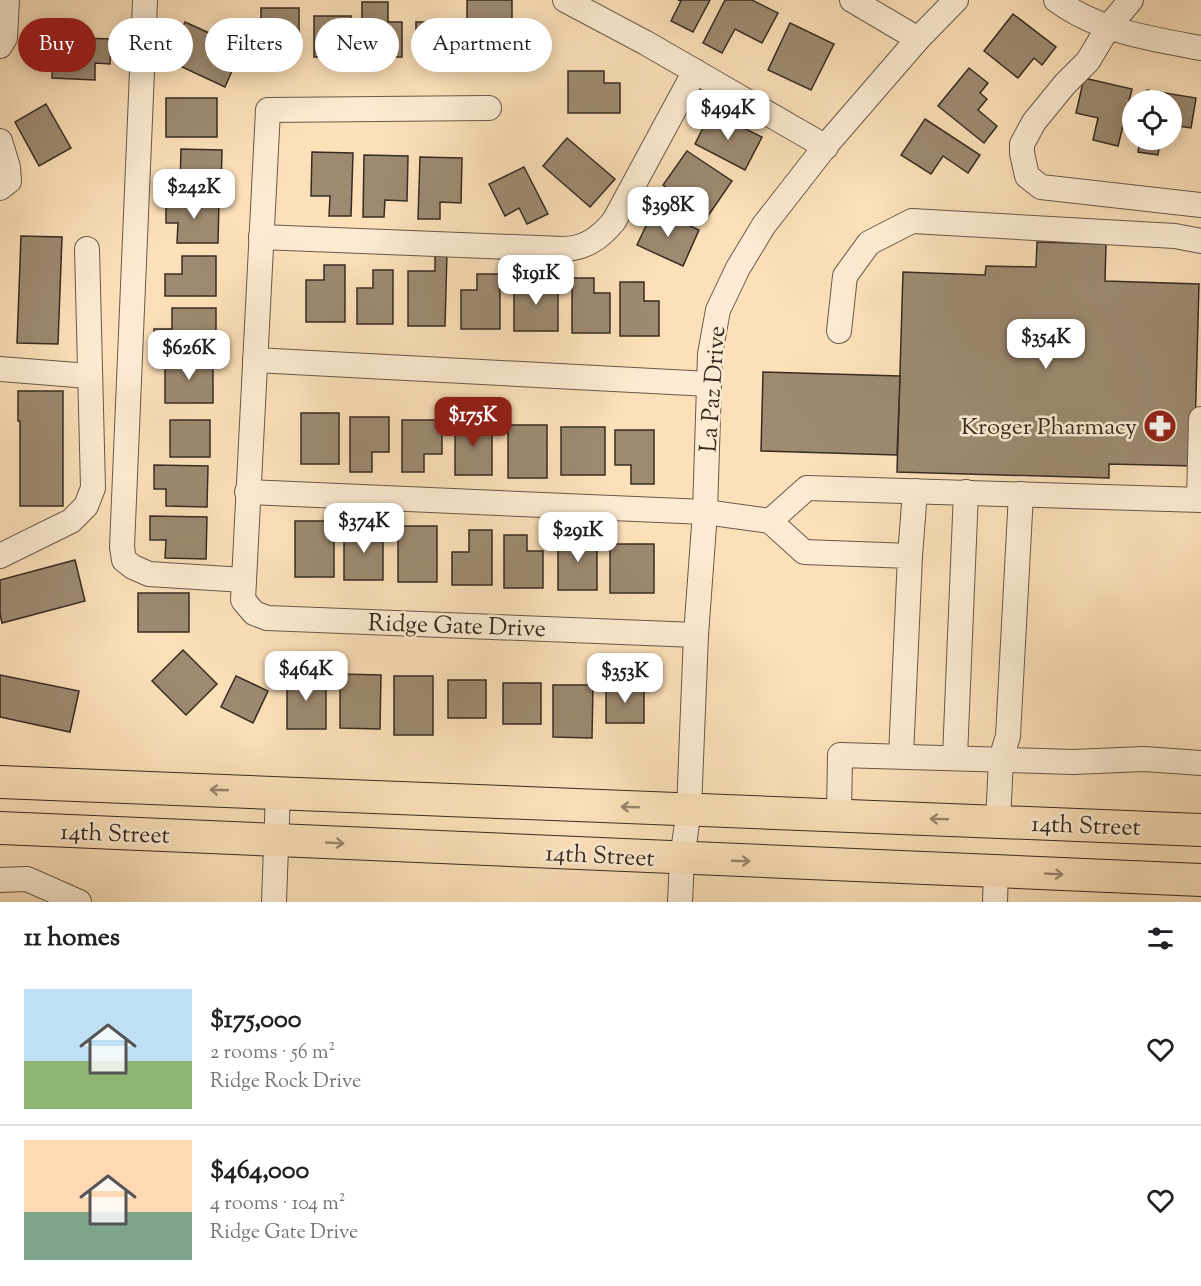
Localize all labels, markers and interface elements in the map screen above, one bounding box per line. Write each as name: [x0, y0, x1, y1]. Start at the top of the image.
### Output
chip: Buy: [18, 18, 96, 72]
chip: Rent: [108, 18, 193, 72]
chip: Filters: [205, 18, 303, 72]
chip: New: [315, 18, 399, 72]
chip: Apartment: [411, 18, 552, 72]
pin: $494K: [686, 90, 770, 141]
map controls: [1122, 90, 1182, 150]
button: locate: [1122, 90, 1182, 150]
text: $494K: [701, 95, 755, 124]
pin: $242K: [152, 169, 236, 220]
text: $242K: [167, 174, 221, 203]
pin: $398K: [626, 187, 710, 238]
text: $398K: [642, 192, 694, 221]
pin: $191K: [494, 255, 578, 306]
text: $191K: [512, 260, 560, 289]
pin: $354K: [1004, 319, 1088, 370]
text: $354K: [1021, 324, 1071, 353]
street label: La Paz Drive: [693, 325, 735, 454]
pin: $626K: [147, 330, 231, 381]
text: $626K: [162, 335, 216, 364]
pin: $175K: [431, 397, 515, 448]
text: $175K: [449, 402, 497, 431]
pharmacy icon: Kroger Pharmacy: [1142, 408, 1178, 444]
place label: Kroger Pharmacy: [961, 411, 1137, 445]
pin: $374K: [322, 503, 406, 554]
text: $374K: [338, 508, 390, 537]
pin: $291K: [536, 512, 620, 563]
text: $291K: [552, 517, 604, 546]
street label: Ridge Gate Drive: [367, 607, 546, 647]
pin: $464K: [264, 651, 348, 702]
pin: $353K: [583, 653, 667, 704]
text: $464K: [279, 656, 333, 685]
text: $353K: [601, 658, 649, 687]
one-way arrow: [210, 785, 230, 796]
one-way arrow: [621, 801, 641, 812]
street label: 14th Street: [1031, 808, 1141, 846]
one-way arrow: [930, 814, 950, 825]
street label: 14th Street: [60, 816, 170, 854]
one-way arrow: [325, 837, 345, 848]
street label: 14th Street: [544, 837, 655, 877]
one-way arrow: [730, 856, 750, 867]
one-way arrow: [1044, 868, 1064, 879]
text: 11 homes: [24, 920, 120, 957]
icon: filters: [1144, 922, 1177, 955]
text: $175,000: [210, 1002, 302, 1039]
icon: home: [72, 1013, 144, 1085]
icon: heart: [1144, 1033, 1177, 1066]
text: 2 rooms · 56 m²: [210, 1039, 335, 1068]
text: Ridge Rock Drive: [210, 1068, 361, 1097]
text: $464,000: [210, 1153, 309, 1190]
icon: home: [72, 1164, 144, 1236]
icon: heart: [1144, 1184, 1177, 1217]
text: 4 rooms · 104 m²: [210, 1190, 346, 1219]
text: Ridge Gate Drive: [210, 1219, 358, 1248]

